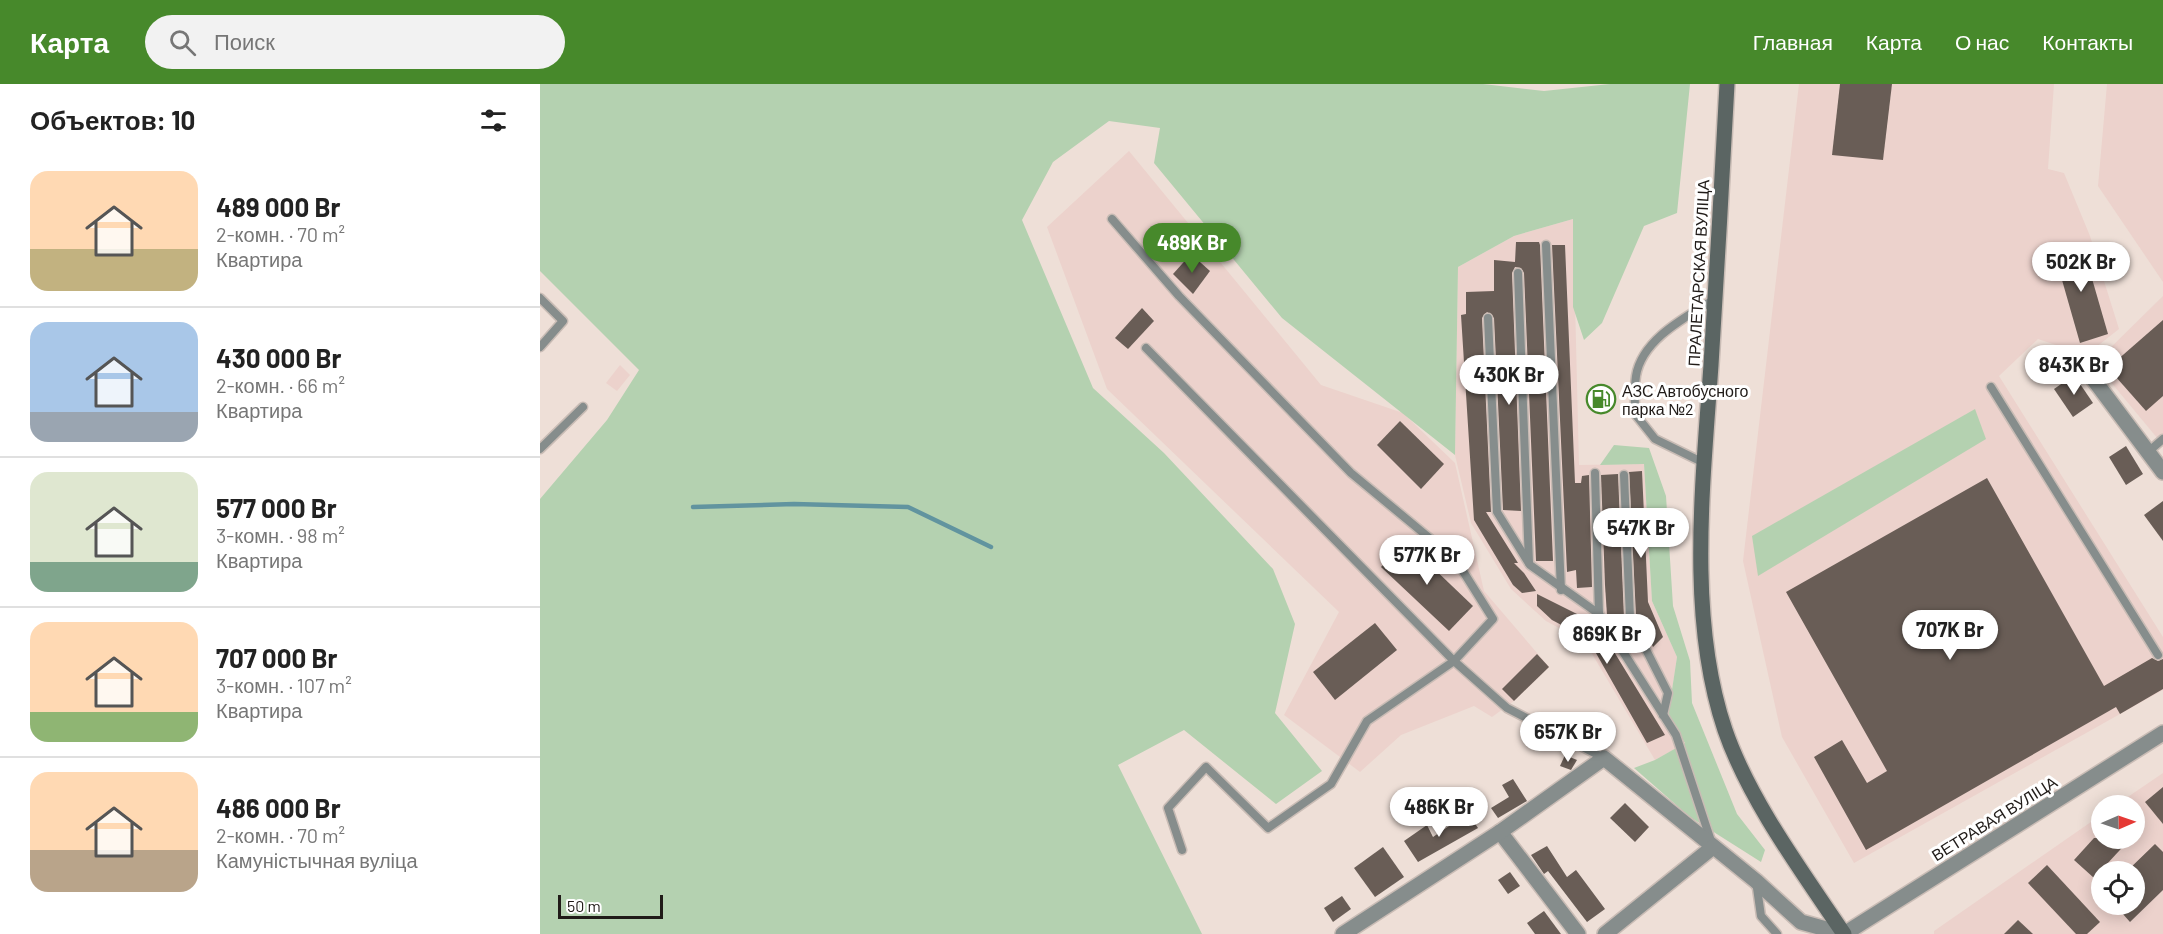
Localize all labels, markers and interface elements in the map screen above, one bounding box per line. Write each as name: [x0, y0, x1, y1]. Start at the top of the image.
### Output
search box: [145, 15, 565, 69]
text: Карта: [30, 25, 109, 59]
icon: search: [166, 26, 199, 59]
text: Поиск: [214, 28, 275, 54]
text: Главная: [1753, 29, 1833, 54]
text: Карта: [1866, 29, 1922, 54]
text: О нас: [1955, 29, 2009, 54]
text: Контакты: [2042, 29, 2133, 54]
text: Объектов: 10: [30, 104, 195, 135]
icon: filters: [477, 104, 510, 137]
street label: ПРАЛЕТАРСКАЯ ВУЛІЦА: [1684, 179, 1712, 367]
text: 489 000 Br: [216, 191, 341, 222]
icon: home: [78, 195, 150, 267]
text: 2-комн. · 70 m²: [216, 222, 345, 246]
pin: 489K Br: [1137, 223, 1247, 274]
text: 489K Br: [1157, 230, 1227, 254]
pin: 502K Br: [2026, 242, 2136, 293]
text: Квартира: [216, 247, 302, 271]
text: 502K Br: [2046, 249, 2116, 273]
text: 430 000 Br: [216, 342, 342, 373]
pin: 843K Br: [2019, 345, 2129, 396]
icon: home: [78, 346, 150, 418]
text: 843K Br: [2039, 352, 2109, 376]
pin: 430K Br: [1454, 355, 1564, 406]
text: 430K Br: [1474, 362, 1544, 386]
text: 2-комн. · 66 m²: [216, 373, 345, 397]
place label: АЗС Автобусного парка №2: [1622, 381, 1748, 418]
fuel station icon: АЗС Автобусного парка №2: [1585, 383, 1617, 415]
text: Квартира: [216, 398, 302, 422]
text: 577 000 Br: [216, 492, 337, 523]
icon: home: [78, 496, 150, 568]
pin: 547K Br: [1586, 508, 1696, 559]
text: 547K Br: [1607, 515, 1675, 539]
text: 3-комн. · 98 m²: [216, 523, 345, 547]
pin: 577K Br: [1372, 535, 1482, 586]
text: 577K Br: [1393, 542, 1461, 566]
text: Квартира: [216, 548, 302, 572]
pin: 707K Br: [1895, 610, 2005, 661]
pin: 869K Br: [1552, 614, 1662, 665]
text: 707K Br: [1916, 617, 1984, 641]
text: 869K Br: [1573, 621, 1641, 645]
text: 707 000 Br: [216, 642, 338, 673]
icon: home: [78, 646, 150, 718]
text: 3-комн. · 107 m²: [216, 673, 352, 697]
text: Квартира: [216, 698, 302, 722]
pin: 657K Br: [1513, 712, 1623, 763]
text: 657K Br: [1534, 719, 1602, 743]
street label: ВЕТРАВАЯ ВУЛІЦА: [1928, 772, 2060, 864]
pin: 486K Br: [1384, 787, 1494, 838]
text: 486 000 Br: [216, 792, 341, 823]
text: 486K Br: [1404, 794, 1474, 818]
north arrow: [2091, 795, 2145, 849]
map controls: [2091, 795, 2145, 915]
icon: home: [78, 796, 150, 868]
text: 2-комн. · 70 m²: [216, 823, 345, 847]
text: Камуністычная вуліца: [216, 848, 418, 872]
button: locate: [2091, 861, 2145, 915]
scale bar: [558, 892, 663, 920]
text: 50 m: [567, 896, 601, 915]

